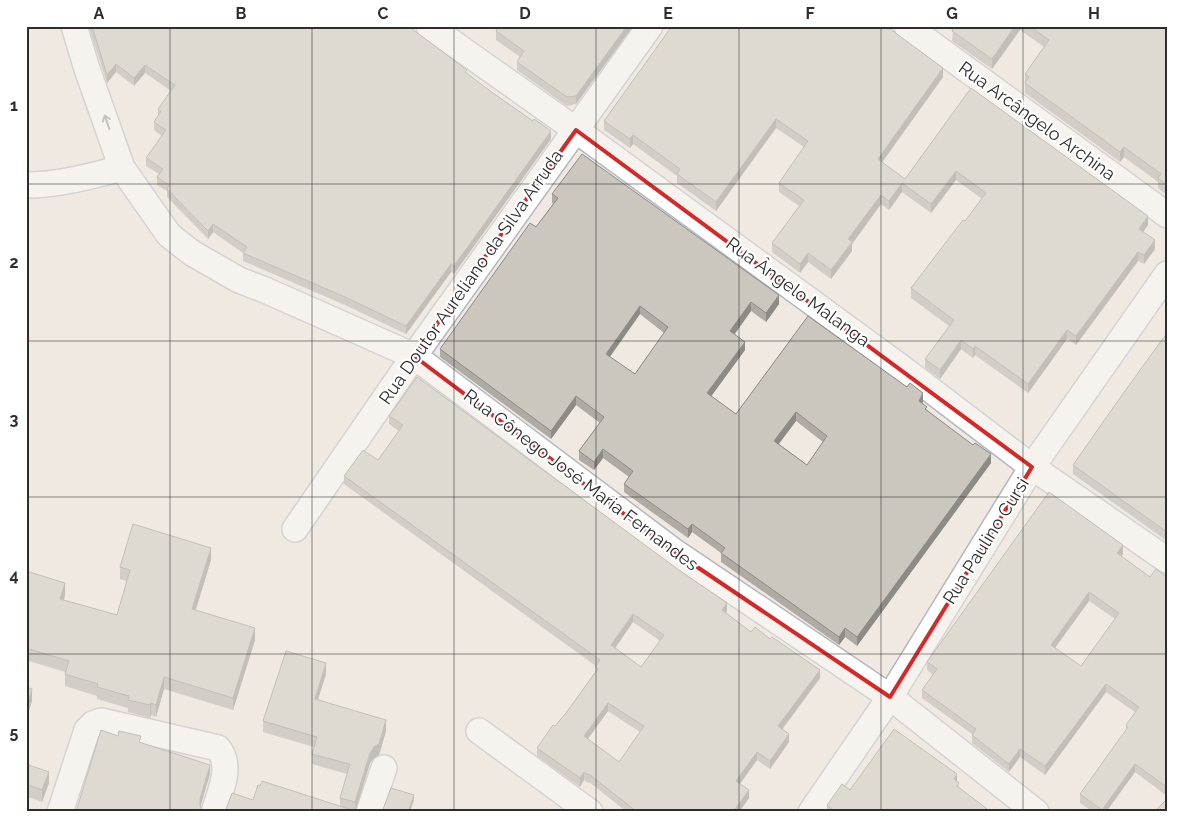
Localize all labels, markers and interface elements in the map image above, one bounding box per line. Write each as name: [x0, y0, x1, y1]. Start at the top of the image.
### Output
text: A: [94, 4, 105, 23]
text: B: [236, 4, 247, 23]
text: C: [378, 4, 389, 23]
text: D: [519, 4, 531, 23]
text: E: [663, 4, 673, 23]
text: F: [805, 4, 815, 23]
text: G: [946, 4, 958, 23]
text: H: [1088, 4, 1100, 23]
street label: Rua Arcângelo Archina: [955, 57, 1120, 185]
text: 1: [10, 96, 18, 115]
one-way arrow: [101, 114, 111, 130]
street label: Rua Doutor Aureliano da Silva Arruda: [374, 145, 567, 408]
street label: Rua Ângelo Malanga: [722, 232, 875, 351]
text: 2: [9, 253, 19, 272]
street label: Rua Cônego José Maria Fernandes: [460, 385, 703, 575]
text: 3: [10, 410, 19, 429]
street label: Rua Paulino Cursi: [938, 474, 1033, 608]
text: 4: [9, 566, 19, 585]
text: 5: [10, 723, 19, 742]

